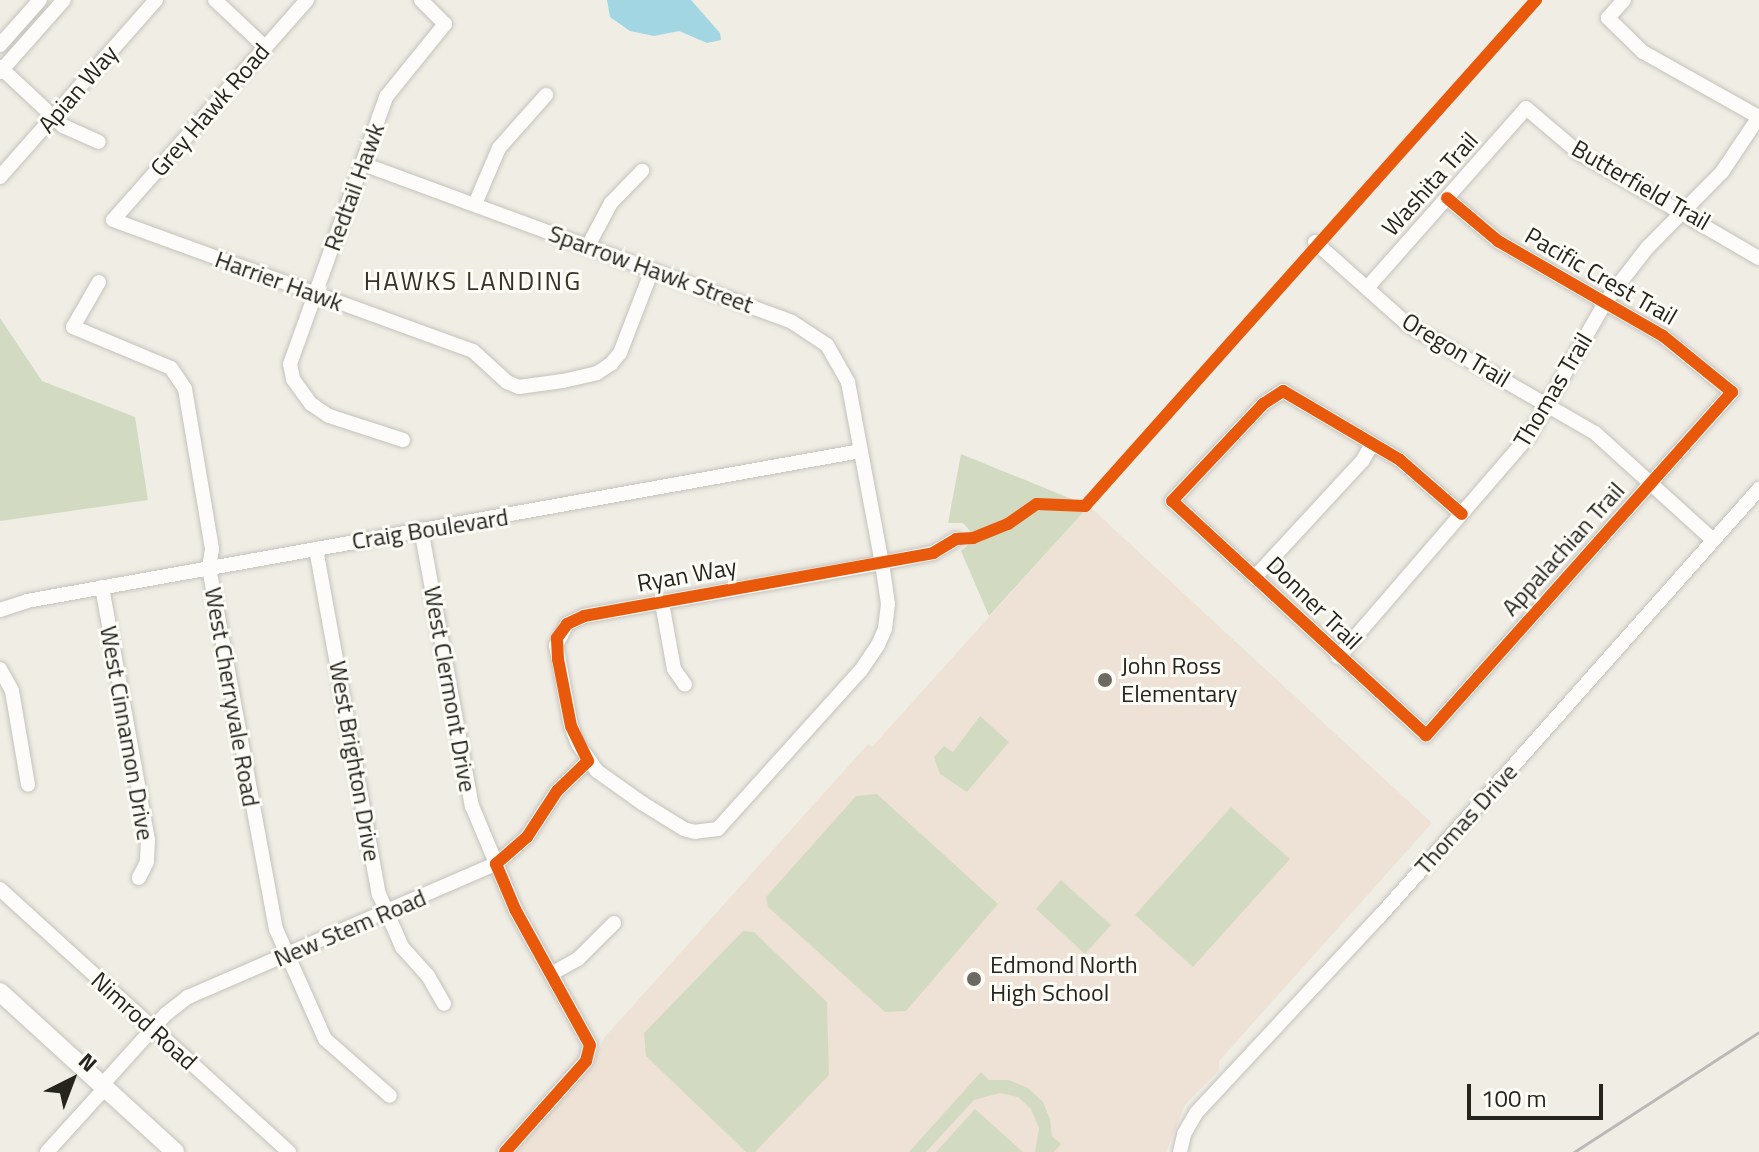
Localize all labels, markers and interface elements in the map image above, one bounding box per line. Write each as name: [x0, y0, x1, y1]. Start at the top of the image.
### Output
street label: Grey Hawk Road: [144, 38, 276, 182]
street label: Apian Way: [32, 39, 124, 139]
street label: Redtail Hawk: [318, 119, 390, 255]
street label: Washita Trail: [1376, 126, 1484, 242]
street label: Butterfield Trail: [1567, 134, 1715, 236]
street label: Sparrow Hawk Street: [545, 219, 757, 319]
street label: Pacific Crest Trail: [1520, 221, 1682, 331]
street label: Harrier Hawk: [211, 245, 347, 317]
district label: HAWKS LANDING: [364, 265, 582, 297]
street label: Oregon Trail: [1397, 307, 1515, 393]
street label: Thomas Trail: [1508, 328, 1598, 452]
street label: Appalachian Trail: [1496, 476, 1630, 622]
street label: Craig Boulevard: [350, 502, 510, 556]
street label: Donner Trail: [1260, 551, 1368, 655]
street label: Ryan Way: [635, 552, 739, 598]
street label: West Clermont Drive: [418, 584, 482, 794]
street label: West Cherryvale Road: [199, 585, 265, 809]
street label: West Cinnamon Drive: [94, 624, 160, 842]
place label: John Ross Elementary: [1121, 652, 1237, 708]
street label: West Brighton Drive: [323, 659, 387, 863]
marker: John Ross Elementary: [1096, 671, 1114, 689]
street label: Thomas Drive: [1409, 758, 1523, 880]
street label: New Stem Road: [270, 883, 430, 973]
place label: Edmond North High School: [990, 951, 1138, 1007]
street label: Nimrod Road: [85, 966, 203, 1076]
marker: Edmond North High School: [965, 970, 983, 988]
north arrow: [32, 1040, 112, 1120]
scale bar: [1471, 1068, 1607, 1118]
text: 100 m: [1481, 1080, 1547, 1116]

